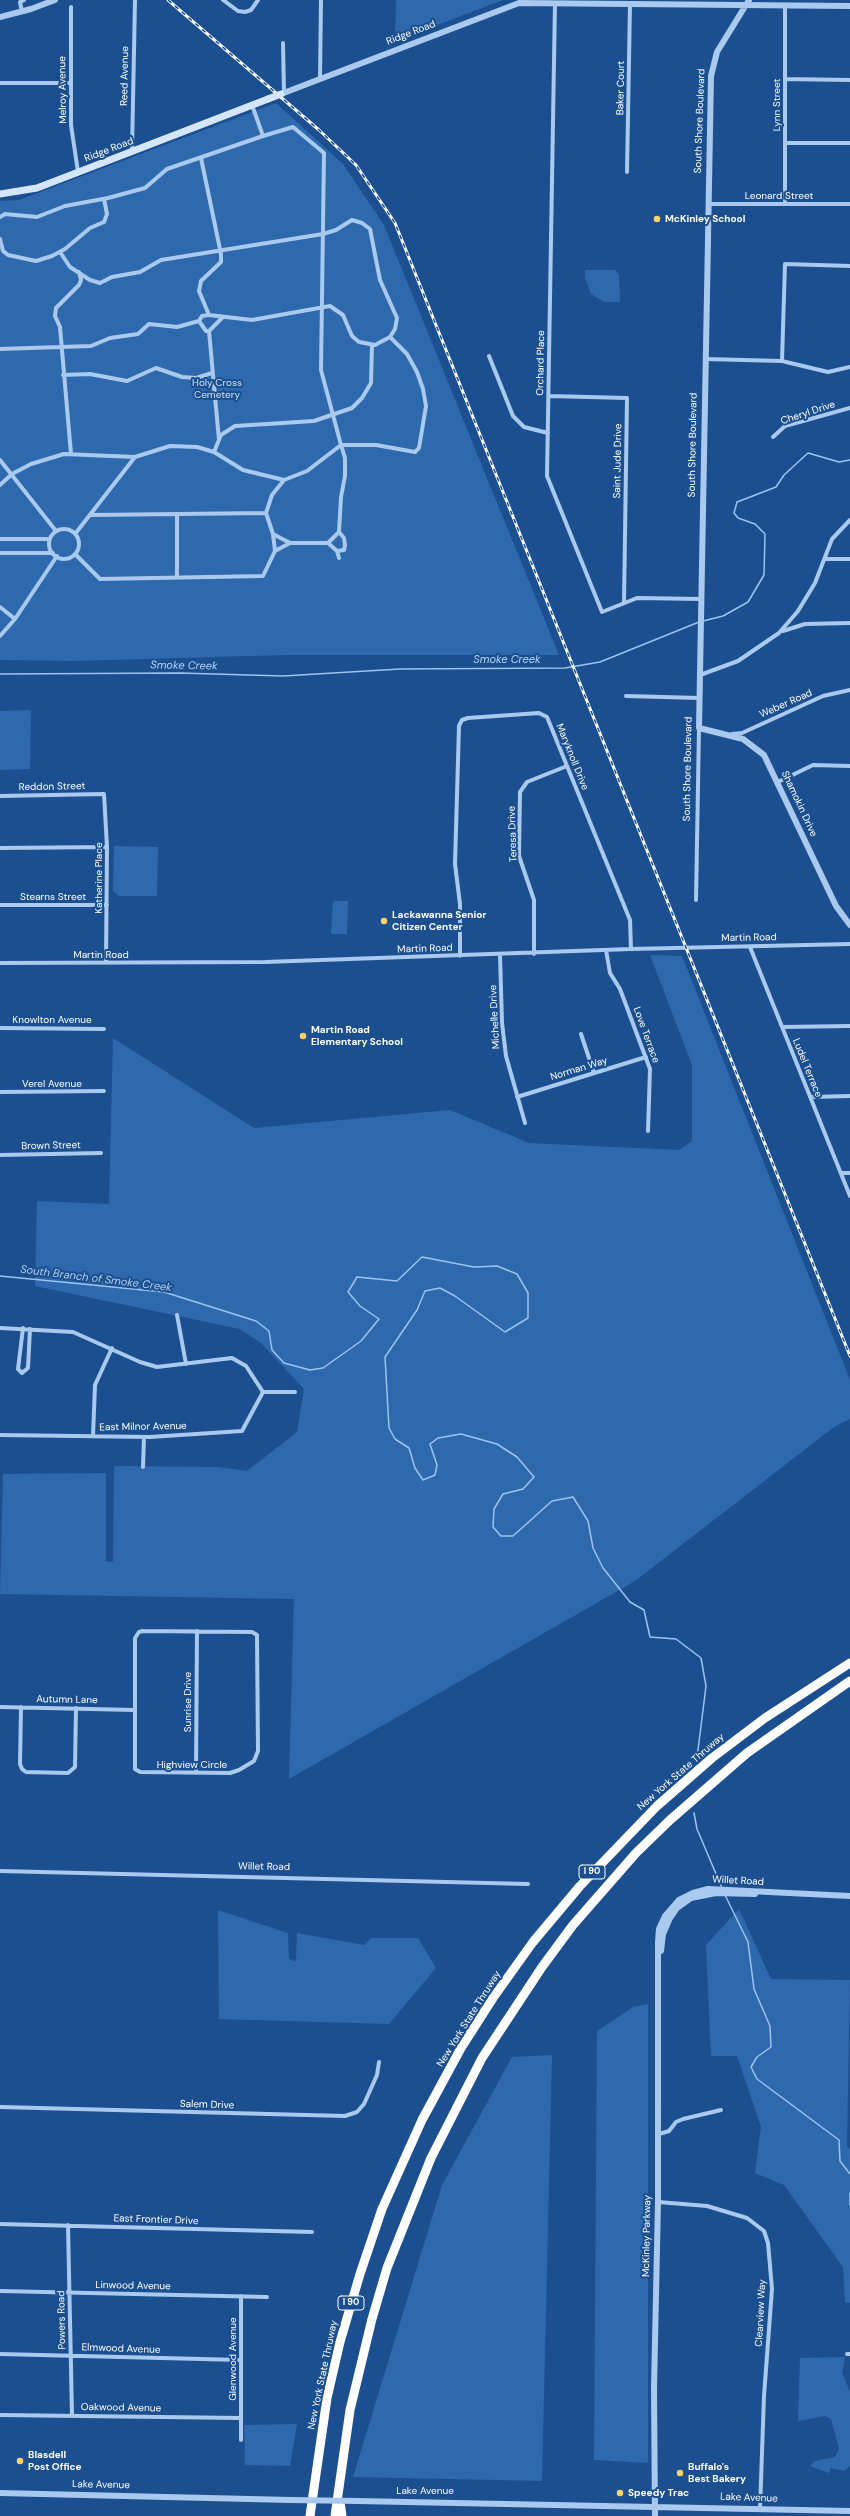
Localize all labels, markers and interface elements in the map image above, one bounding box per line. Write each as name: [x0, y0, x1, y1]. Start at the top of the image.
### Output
street label: Ridge Road: [385, 18, 437, 48]
street label: Reed Avenue: [118, 46, 132, 106]
street label: Melroy Avenue: [56, 56, 70, 124]
street label: Baker Court: [615, 61, 627, 115]
street label: South Shore Boulevard: [692, 68, 708, 174]
street label: Lynn Street: [771, 79, 783, 131]
street label: Ridge Road: [83, 135, 135, 165]
street label: Leonard Street: [745, 190, 813, 202]
place label: McKinley School: [665, 213, 745, 225]
marker: McKinley School: [652, 214, 662, 224]
street label: Orchard Place: [534, 330, 548, 396]
park label: Holy Cross Cemetery: [192, 377, 242, 400]
street label: South Shore Boulevard: [686, 393, 700, 497]
street label: Cheryl Drive: [779, 399, 837, 427]
street label: Saint Jude Drive: [611, 423, 625, 499]
water label: Smoke Creek: [473, 653, 541, 667]
water label: Smoke Creek: [150, 659, 218, 673]
street label: Weber Road: [758, 687, 814, 721]
street label: South Shore Boulevard: [681, 717, 695, 821]
street label: Maryknoll Drive: [553, 722, 591, 792]
street label: Shamokin Drive: [778, 769, 820, 839]
street label: Reddon Street: [19, 780, 85, 794]
street label: Teresa Drive: [506, 806, 520, 862]
street label: Katherine Place: [93, 842, 105, 914]
street label: Stearns Street: [20, 891, 86, 903]
place label: Lackawanna Senior Citizen Center: [392, 909, 486, 932]
marker: Lackawanna Senior Citizen Center: [379, 916, 389, 926]
street label: Martin Road: [721, 932, 777, 944]
street label: Martin Road: [397, 942, 453, 956]
street label: Martin Road: [73, 949, 129, 961]
street label: Michelle Drive: [487, 985, 503, 1049]
street label: Love Terrace: [630, 1005, 662, 1065]
street label: Knowlton Avenue: [12, 1014, 92, 1026]
place label: Martin Road Elementary School: [311, 1024, 403, 1048]
marker: Martin Road Elementary School: [298, 1031, 308, 1041]
street label: Ludel Terrace: [790, 1037, 824, 1099]
street label: Norman Way: [549, 1055, 609, 1083]
street label: Verel Avenue: [22, 1078, 82, 1090]
street label: Brown Street: [21, 1139, 81, 1153]
water label: South Branch of Smoke Creek: [19, 1263, 173, 1295]
street label: East Milnor Avenue: [99, 1420, 187, 1434]
street label: Sunrise Drive: [182, 1672, 194, 1732]
street label: Autumn Lane: [36, 1693, 98, 1707]
street label: New York State Thruway: [635, 1731, 727, 1813]
street label: Highview Circle: [157, 1759, 227, 1771]
street label: Willet Road: [238, 1861, 290, 1873]
road number: I 90: [579, 1865, 605, 1879]
street label: Willet Road: [712, 1874, 764, 1888]
street label: New York State Thruway: [434, 1969, 504, 2069]
street label: Salem Drive: [180, 2098, 234, 2112]
street label: McKinley Parkway: [640, 2195, 654, 2277]
street label: East Frontier Drive: [113, 2213, 199, 2227]
street label: Linwood Avenue: [95, 2279, 171, 2293]
street label: Clearview Way: [753, 2279, 769, 2347]
street label: Powers Road: [55, 2290, 69, 2350]
road number: I 90: [338, 2296, 364, 2310]
street label: Glenwood Avenue: [227, 2317, 239, 2401]
street label: New York State Thruway: [306, 2319, 340, 2431]
street label: Elmwood Avenue: [81, 2342, 161, 2356]
street label: Oakwood Avenue: [81, 2401, 161, 2415]
place label: Blasdell Post Office: [28, 2449, 82, 2472]
marker: Blasdell Post Office: [15, 2456, 25, 2466]
place label: Buffalo's Best Bakery: [688, 2461, 746, 2484]
marker: Buffalo's Best Bakery: [675, 2468, 685, 2478]
street label: Lake Avenue: [72, 2478, 130, 2492]
street label: Lake Avenue: [396, 2485, 454, 2497]
place label: Speedy Trac: [628, 2487, 689, 2499]
marker: Speedy Trac: [615, 2488, 625, 2498]
street label: Lake Avenue: [720, 2491, 778, 2505]

